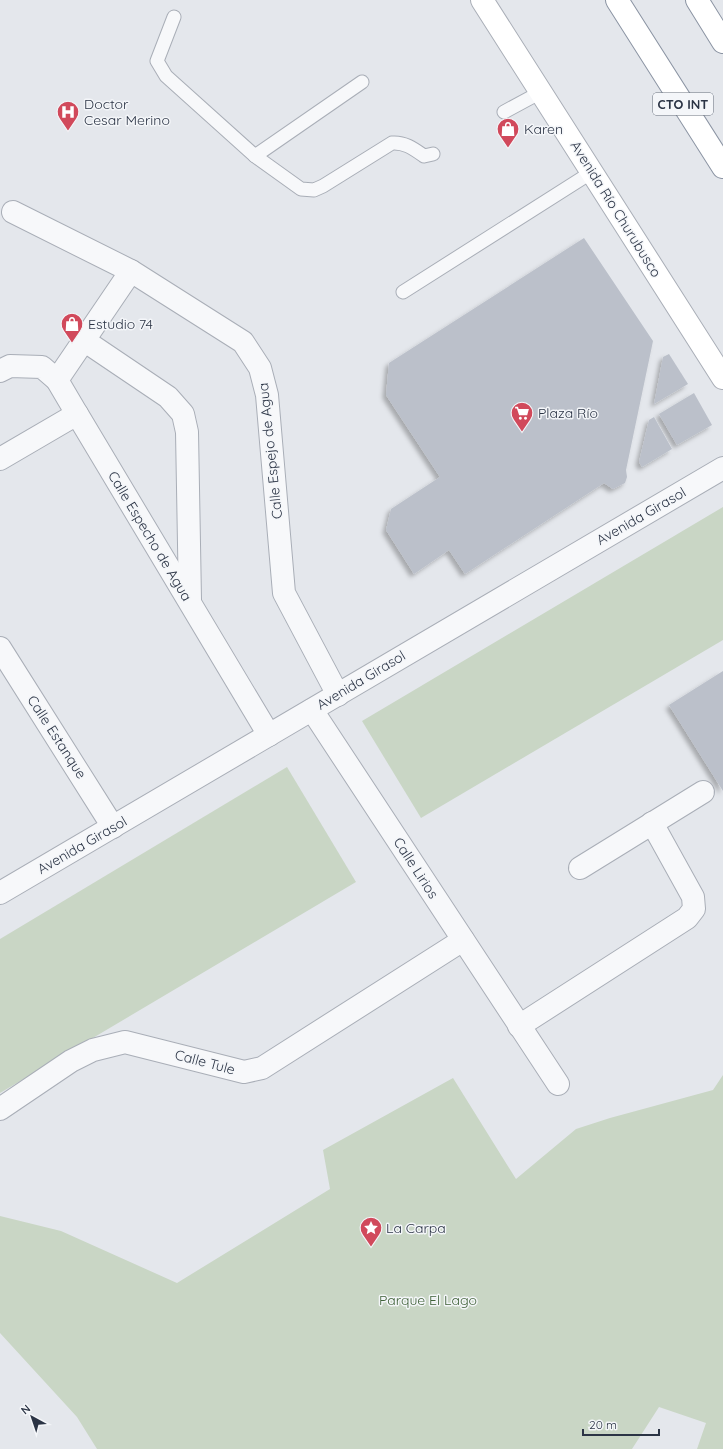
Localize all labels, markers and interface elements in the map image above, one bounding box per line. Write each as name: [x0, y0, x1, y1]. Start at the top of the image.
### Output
road number: CTO INT: [653, 93, 713, 115]
place label: Doctor Cesar Merino: [84, 95, 170, 129]
hospital icon: Doctor Cesar Merino: [55, 99, 81, 132]
shop icon: Karen: [495, 116, 521, 149]
place label: Karen: [524, 120, 563, 138]
street label: Avenida Río Churubusco: [567, 137, 665, 281]
shop icon: Estudio 74: [59, 311, 85, 344]
place label: Estudio 74: [88, 315, 153, 333]
street label: Calle Espejo de Agua: [254, 382, 286, 520]
supermarket icon: Plaza Río: [509, 400, 535, 433]
place label: Plaza Río: [538, 404, 598, 422]
street label: Calle Especho de Agua: [104, 468, 196, 604]
street label: Avenida Girasol: [593, 483, 689, 549]
street label: Avenida Girasol: [313, 646, 409, 714]
street label: Calle Estanque: [23, 692, 91, 782]
street label: Avenida Girasol: [34, 812, 130, 878]
street label: Calle Lirios: [390, 834, 442, 902]
street label: Calle Tule: [173, 1045, 237, 1079]
place icon: La Carpa: [358, 1215, 384, 1248]
place label: La Carpa: [386, 1219, 446, 1237]
park label: Parque El Lago: [379, 1291, 477, 1309]
north arrow: [12, 1397, 52, 1437]
text: N: [18, 1401, 33, 1417]
scale bar: [583, 1411, 659, 1437]
text: 20 m: [589, 1417, 617, 1432]

